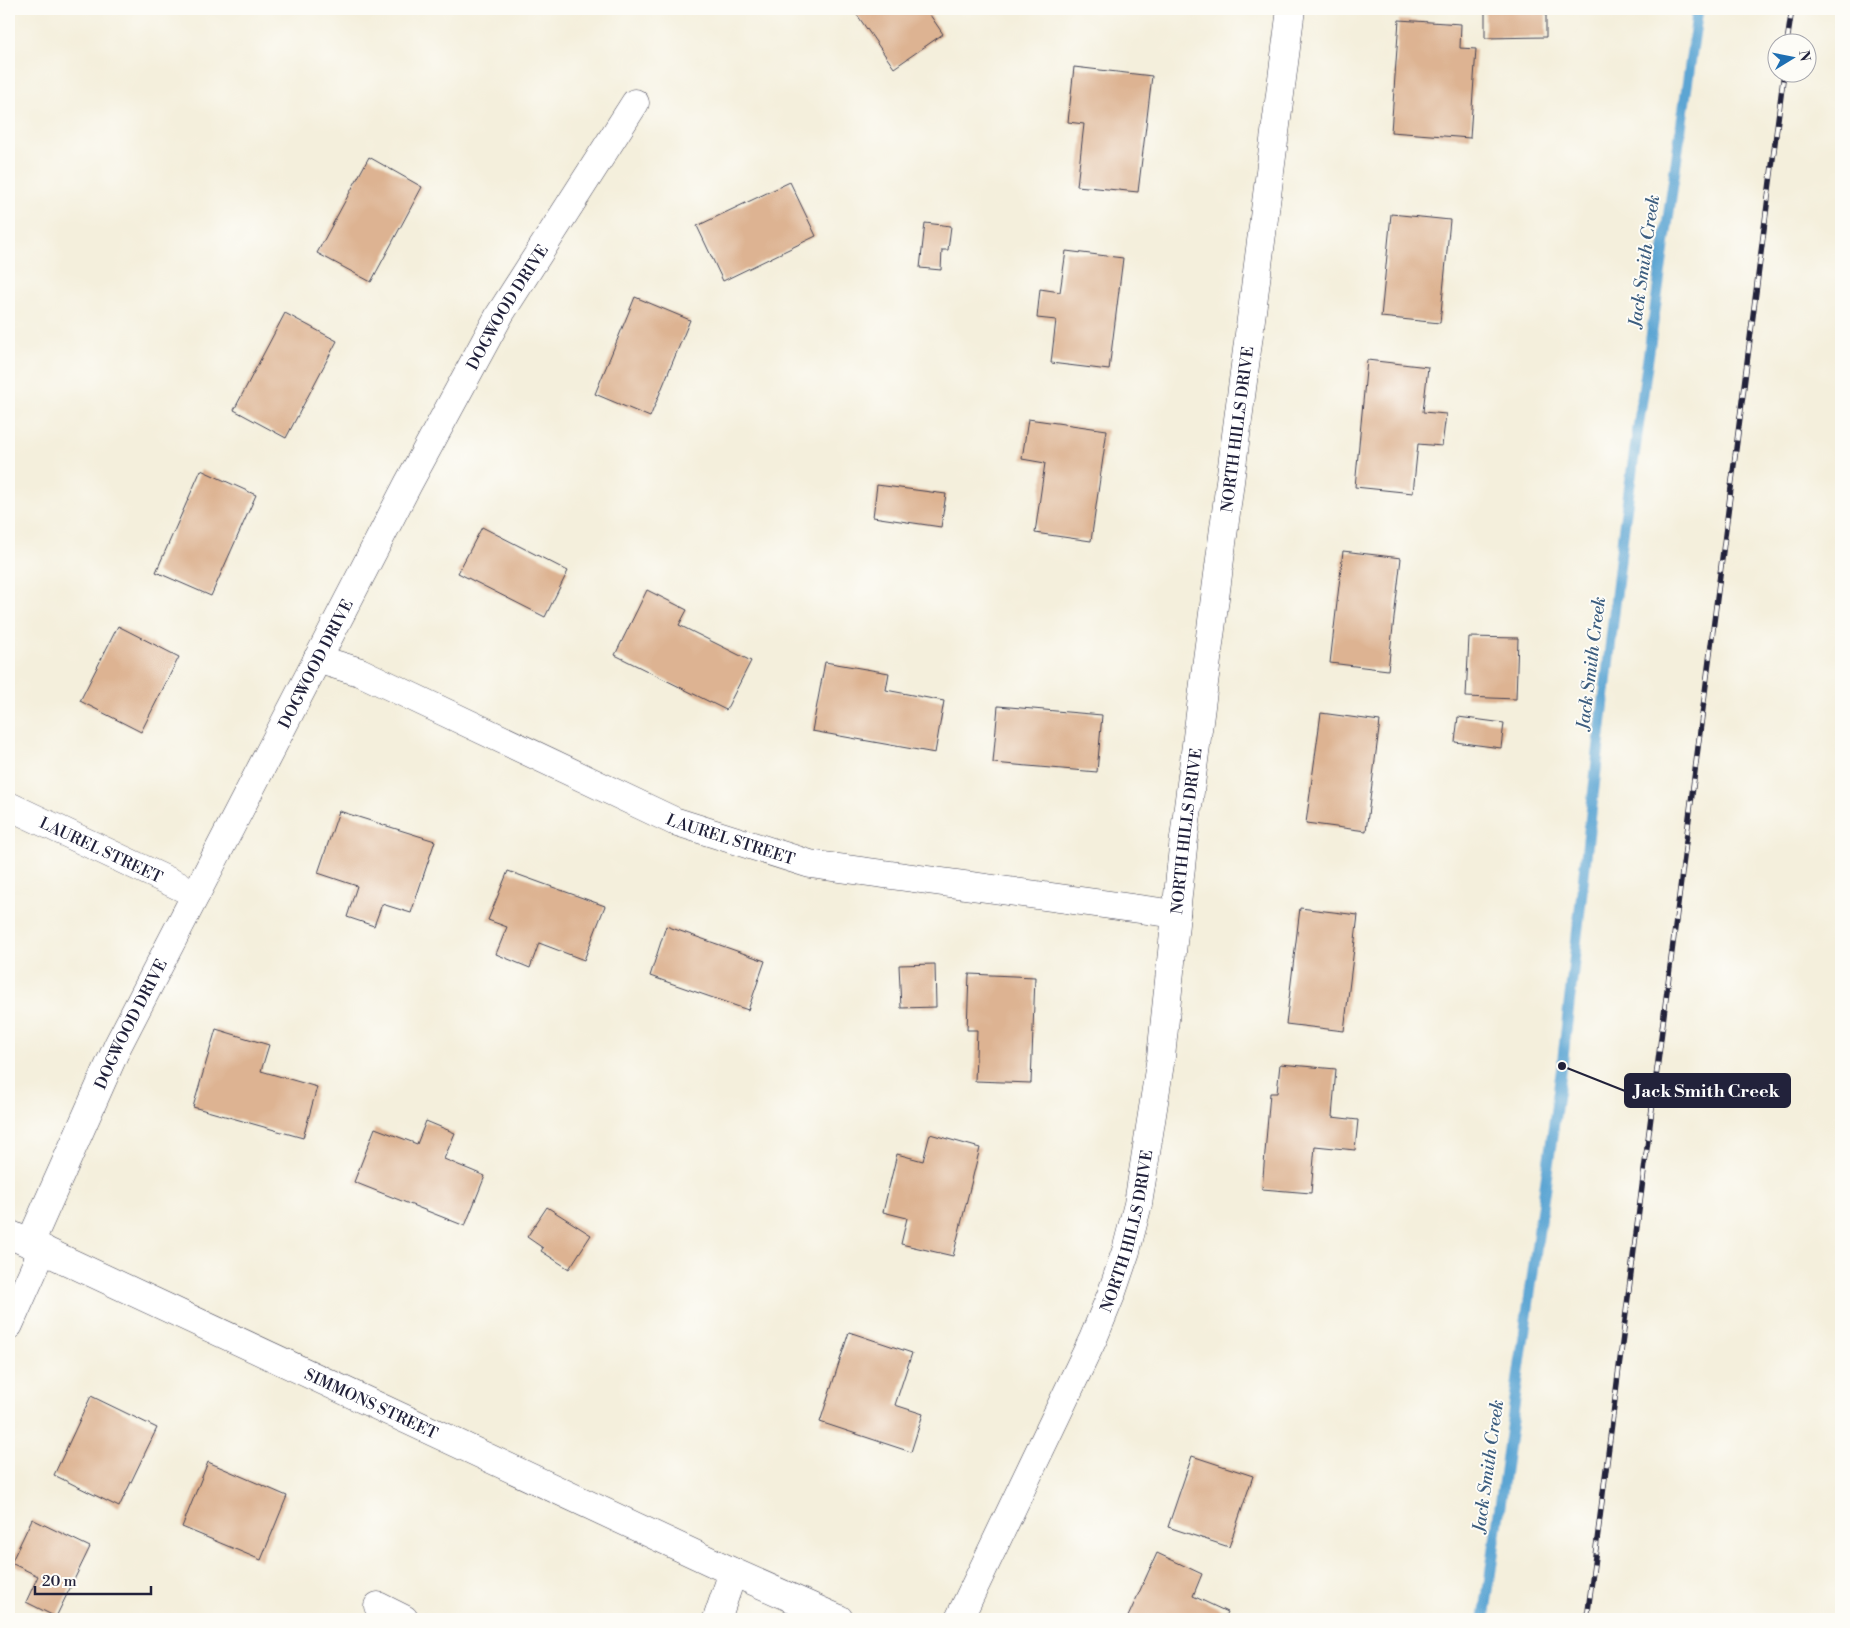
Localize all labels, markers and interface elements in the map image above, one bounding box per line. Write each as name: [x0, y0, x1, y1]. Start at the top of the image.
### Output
north arrow: [1768, 32, 1818, 82]
text: N: [1794, 49, 1814, 63]
water label: Jack Smith Creek: [1624, 193, 1665, 331]
street label: DOGWOOD DRIVE: [463, 241, 553, 374]
street label: NORTH HILLS DRIVE: [1217, 345, 1258, 514]
water label: Jack Smith Creek: [1572, 595, 1611, 733]
street label: DOGWOOD DRIVE: [274, 596, 358, 732]
street label: NORTH HILLS DRIVE: [1167, 747, 1207, 915]
street label: LAUREL STREET: [663, 810, 797, 870]
street label: LAUREL STREET: [36, 813, 166, 888]
street label: DOGWOOD DRIVE: [91, 956, 172, 1092]
callout: Jack Smith Creek: [1625, 1074, 1790, 1107]
text: Jack Smith Creek: [1631, 1080, 1781, 1103]
street label: NORTH HILLS DRIVE: [1096, 1149, 1157, 1315]
street label: SIMMONS STREET: [301, 1364, 441, 1444]
water label: Jack Smith Creek: [1468, 1398, 1509, 1536]
scale bar: [35, 1563, 151, 1595]
text: 20 m: [42, 1572, 77, 1591]

